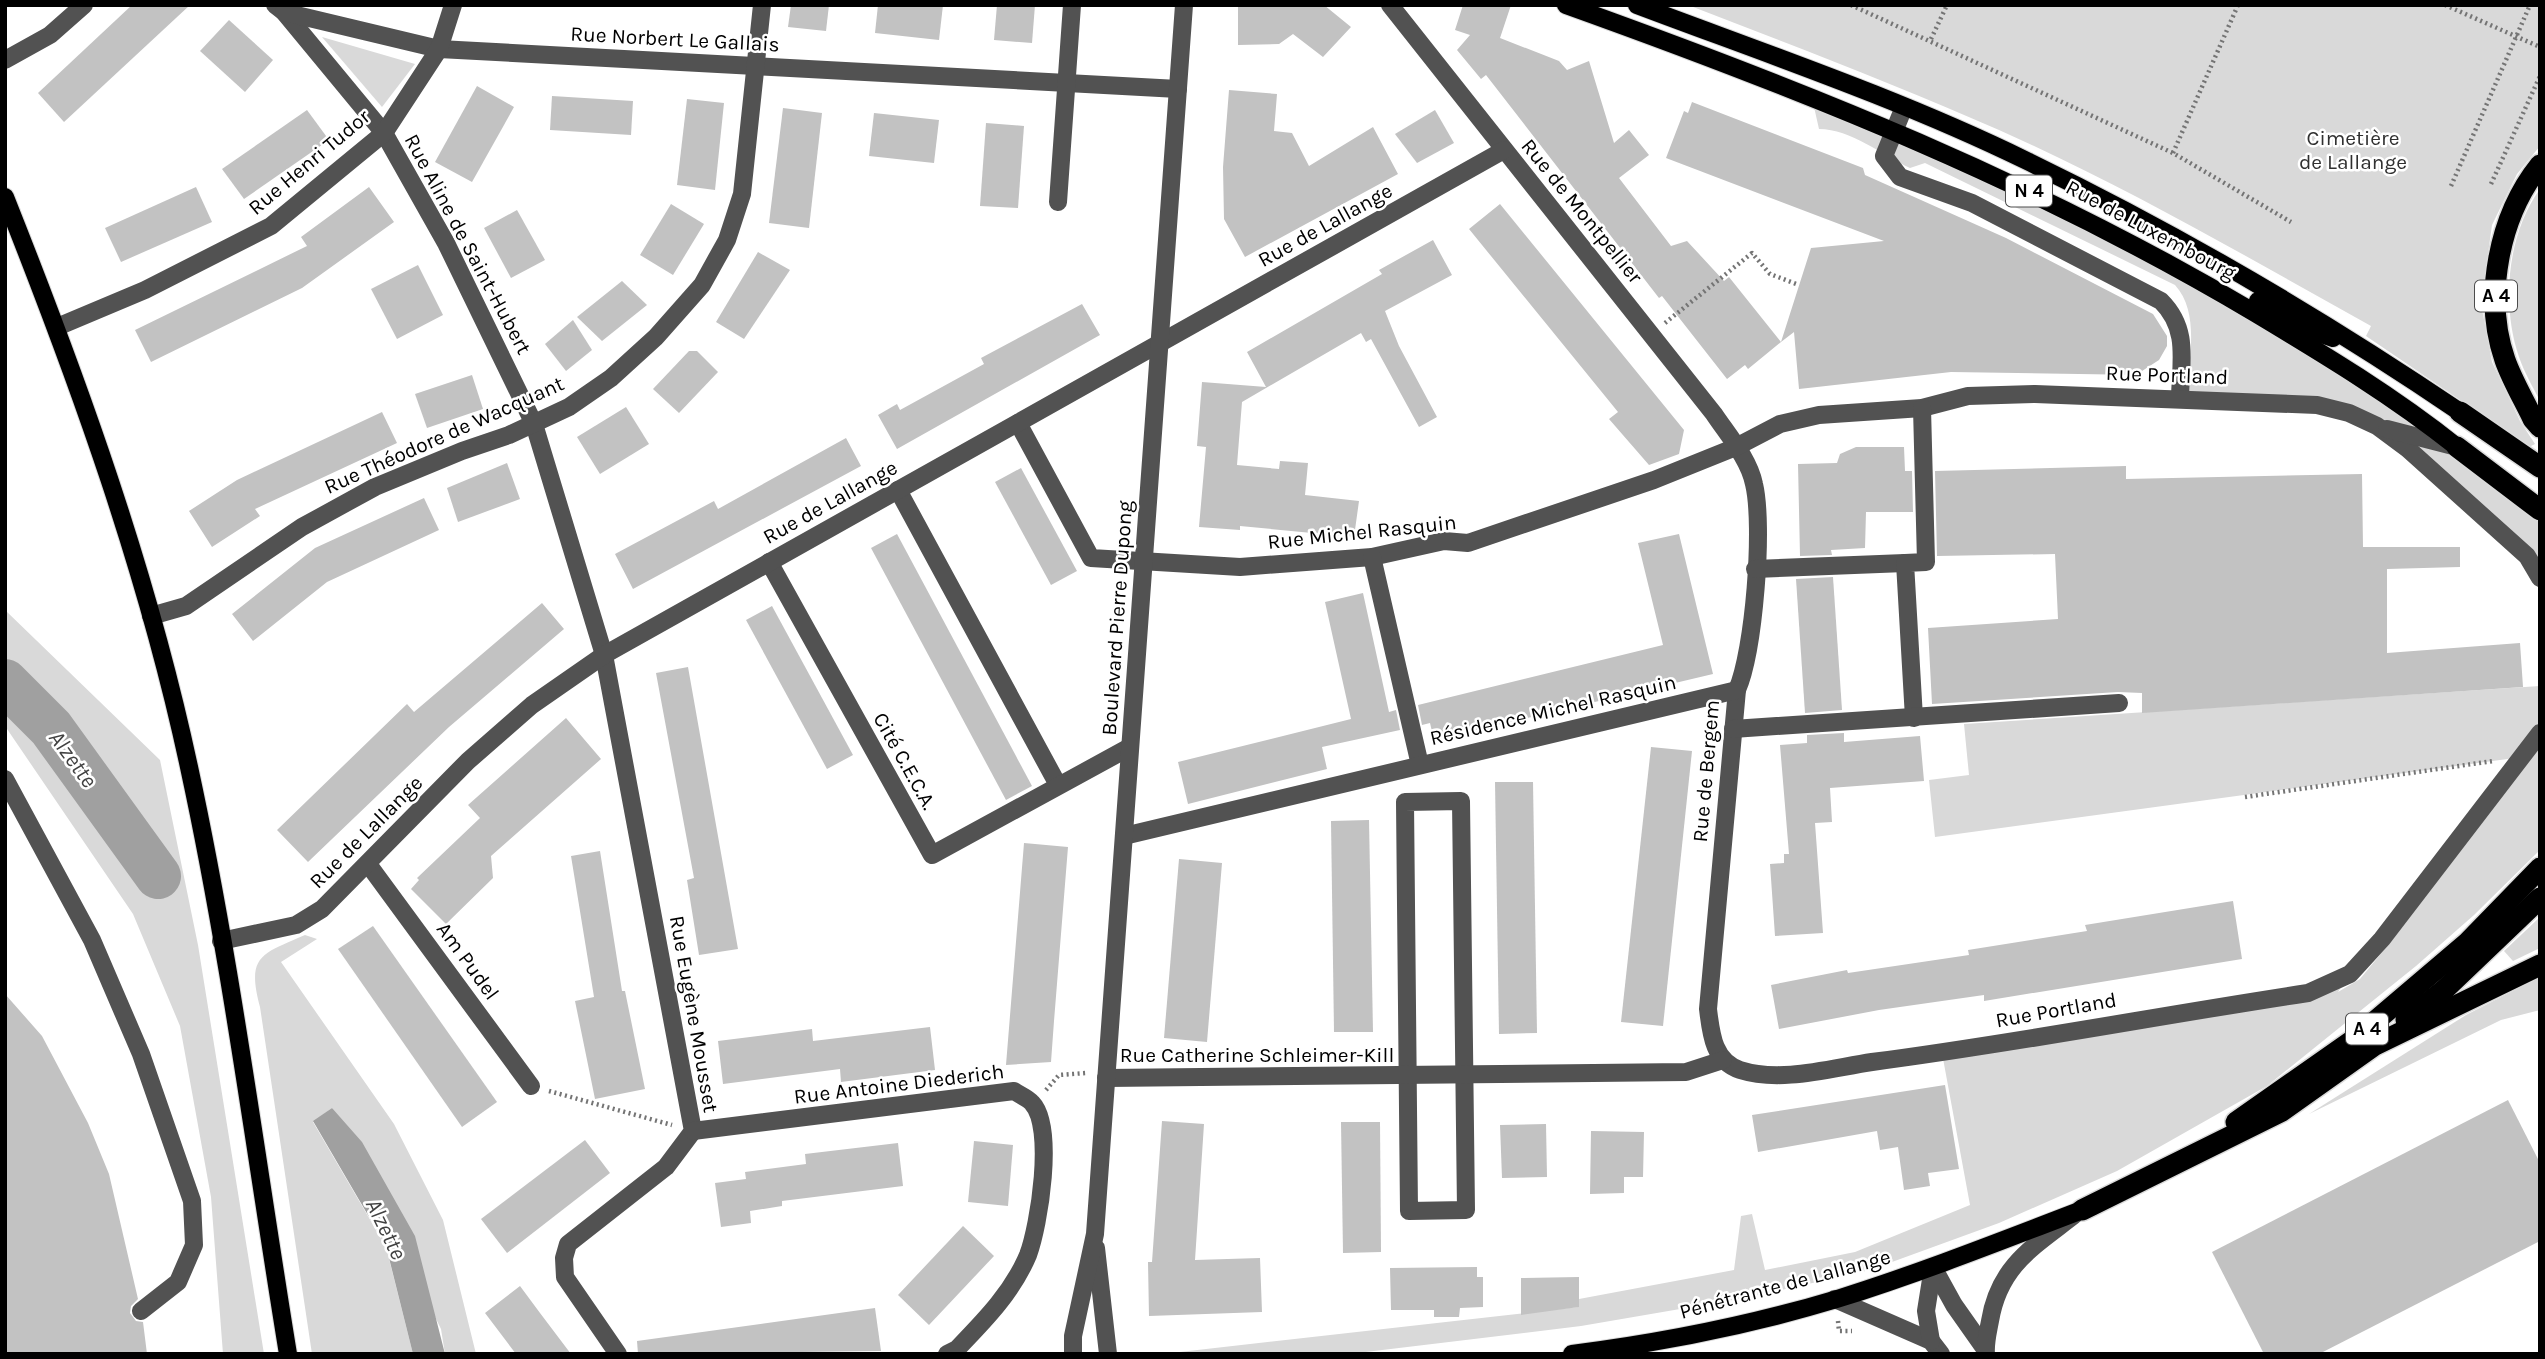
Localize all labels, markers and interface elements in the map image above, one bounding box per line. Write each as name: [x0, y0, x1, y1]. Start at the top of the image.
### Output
street label: Rue Norbert Le Gallais: [570, 22, 780, 56]
street label: Rue Henri Tudor: [243, 104, 375, 220]
park label: Cimetière de Lallange: [2299, 126, 2407, 174]
street label: Rue Aline de Saint-Hubert: [400, 130, 536, 358]
street label: Rue de Montpellier: [1516, 134, 1648, 288]
street label: Rue de Luxembourg: [2062, 175, 2240, 285]
road number: N 4: [2006, 176, 2052, 206]
street label: Rue de Lallange: [1254, 178, 1396, 272]
road number: A 4: [2475, 280, 2517, 312]
street label: Rue Portland: [2105, 361, 2229, 389]
street label: Rue Théodore de Wacquant: [320, 371, 568, 499]
street label: Rue de Lallange: [759, 455, 901, 549]
street label: Boulevard Pierre Dupong: [1097, 500, 1137, 736]
street label: Rue Michel Rasquin: [1266, 510, 1458, 554]
street label: Résidence Michel Rasquin: [1428, 670, 1678, 750]
street label: Rue de Bergem: [1688, 699, 1724, 843]
street label: Cité C.E.C.A.: [868, 708, 942, 814]
water label: Alzette: [43, 725, 103, 793]
street label: Rue de Lallange: [305, 771, 427, 893]
street label: Rue Eugène Mousset: [665, 914, 723, 1115]
street label: Am Pudel: [432, 917, 504, 1005]
street label: Rue Portland: [1994, 988, 2118, 1032]
road number: A 4: [2346, 1014, 2388, 1044]
street label: Rue Catherine Schleimer-Kill: [1120, 1043, 1394, 1067]
street label: Rue Antoine Diederich: [792, 1059, 1006, 1109]
water label: Alzette: [360, 1194, 412, 1264]
street label: Pénétrante de Lallange: [1677, 1244, 1893, 1324]

